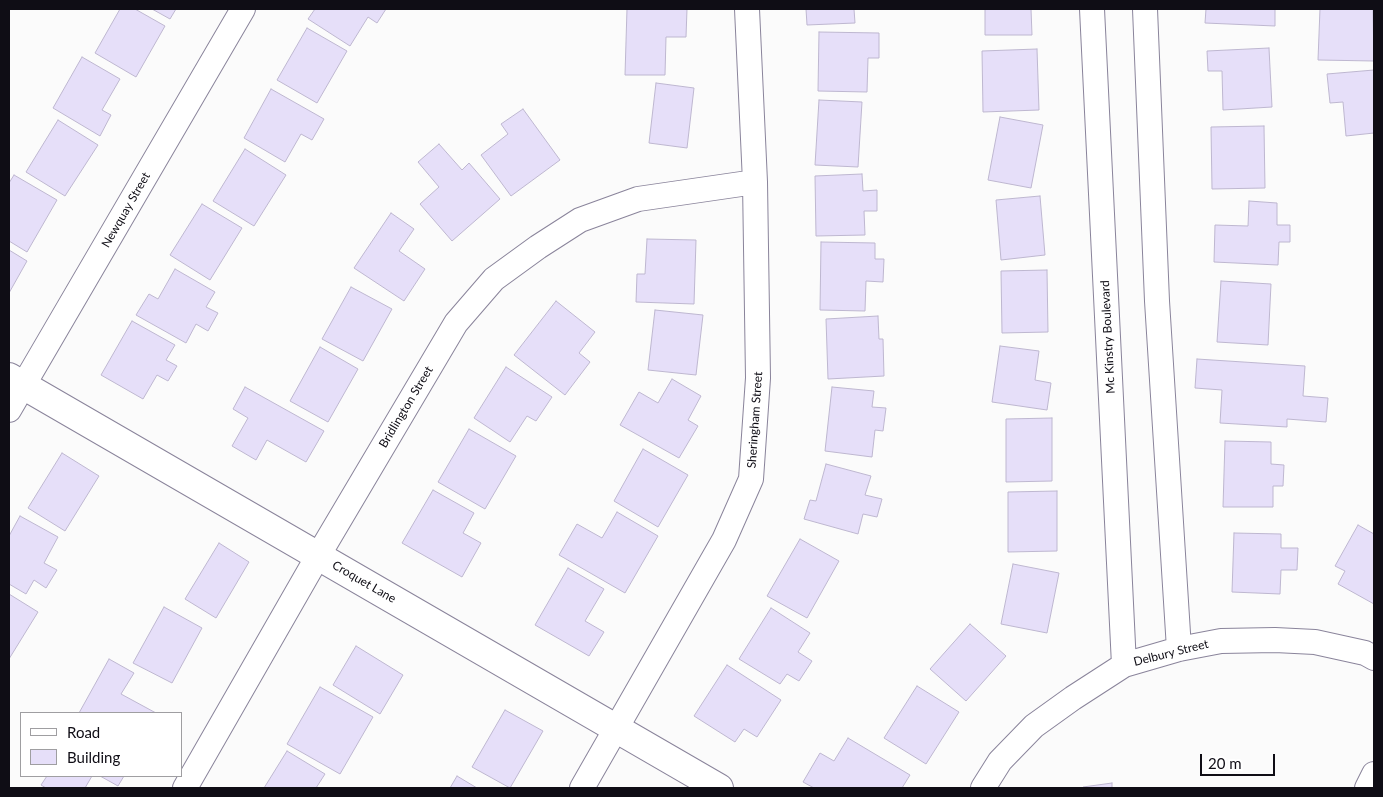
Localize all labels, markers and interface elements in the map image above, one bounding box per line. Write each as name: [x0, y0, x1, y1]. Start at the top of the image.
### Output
street label: Newquay Street: [99, 170, 153, 250]
street label: Mc Kinstry Boulevard: [1098, 280, 1118, 394]
street label: Bridlington Street: [376, 364, 436, 450]
street label: Sheringham Street: [744, 371, 766, 469]
street label: Croquet Lane: [330, 558, 398, 606]
street label: Delbury Street: [1132, 637, 1210, 669]
legend: [20, 712, 182, 777]
text: Road: [67, 723, 100, 741]
scale bar: [1203, 744, 1278, 776]
text: Building: [67, 748, 120, 766]
text: 20 m: [1208, 754, 1242, 772]

